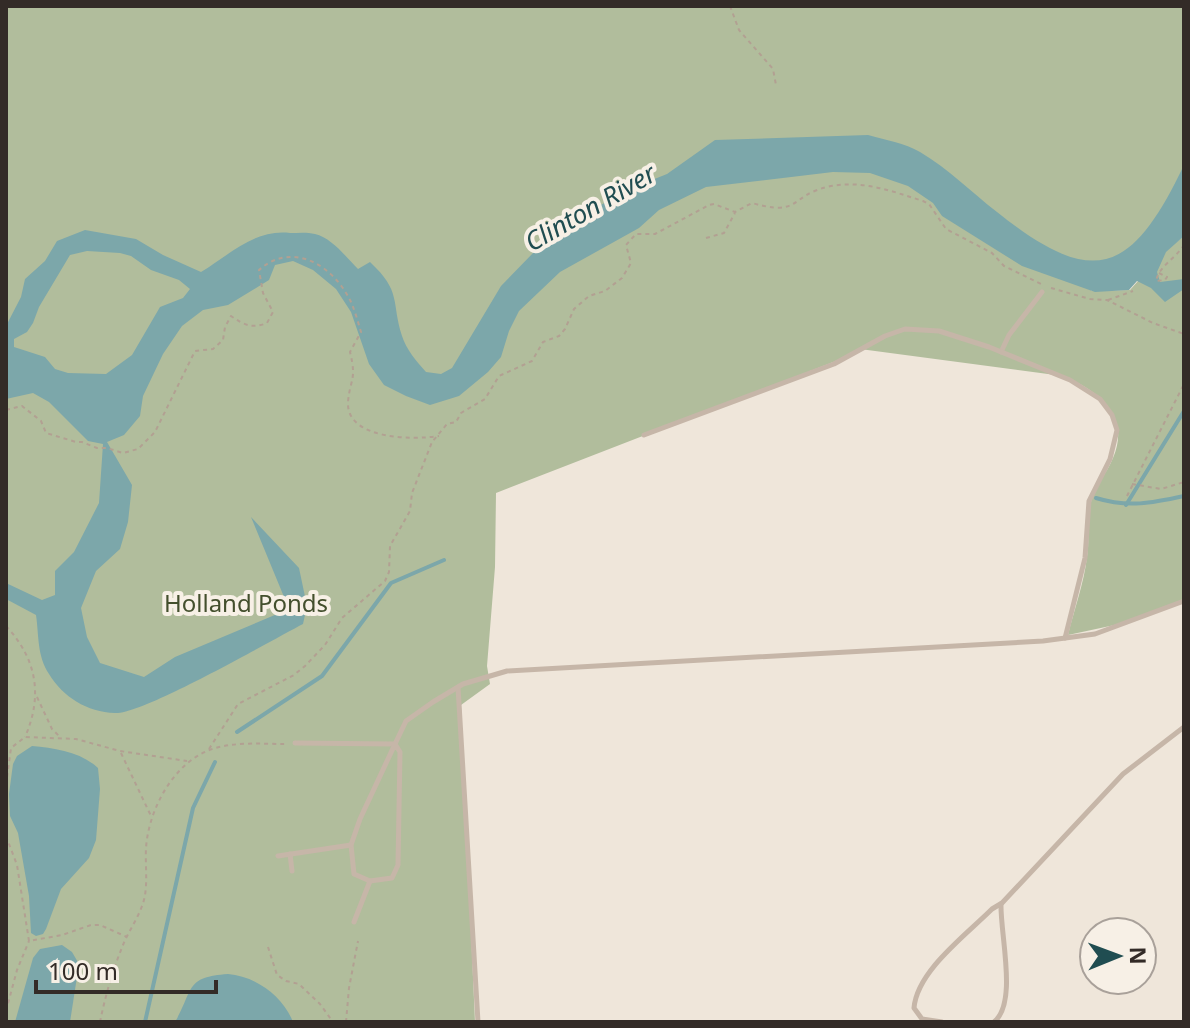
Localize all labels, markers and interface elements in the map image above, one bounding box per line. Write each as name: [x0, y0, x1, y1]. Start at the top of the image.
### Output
water label: Clinton River: [518, 154, 664, 259]
park label: Holland Ponds: [164, 586, 328, 619]
north arrow: [1078, 916, 1158, 996]
scale bar: [36, 944, 216, 994]
text: N: [1124, 946, 1154, 965]
text: 100 m: [48, 954, 118, 987]

